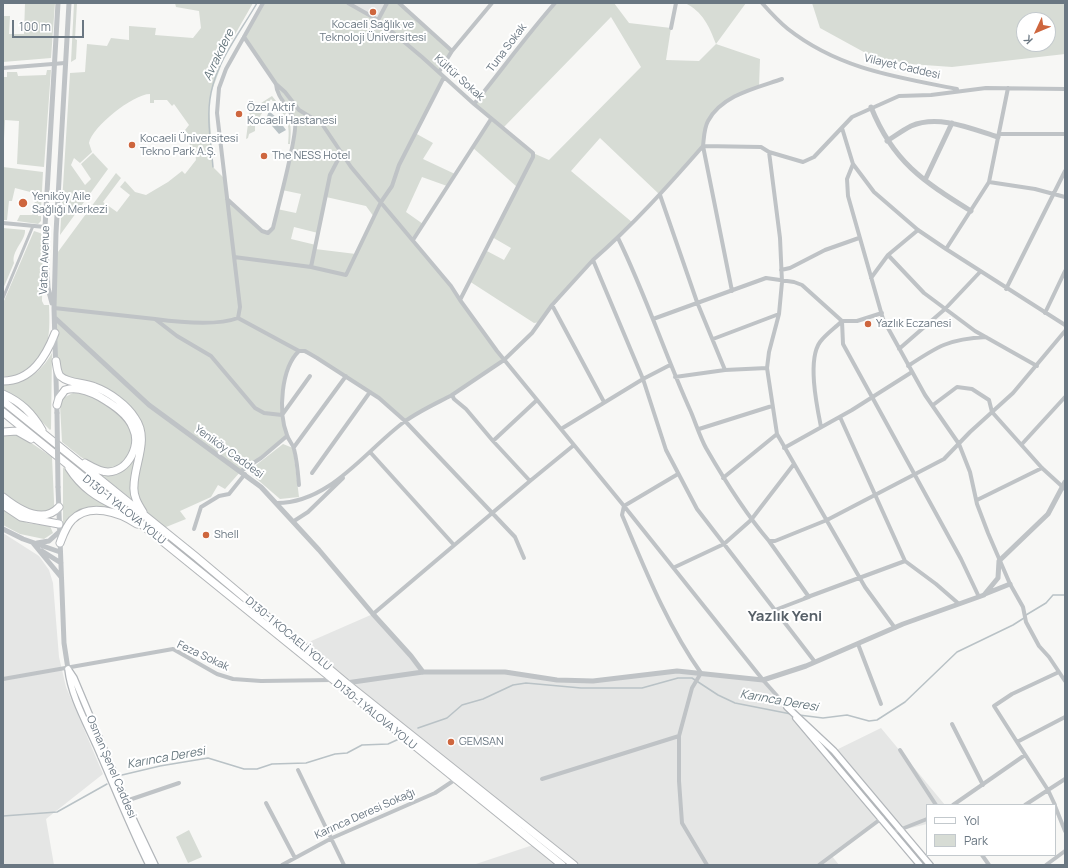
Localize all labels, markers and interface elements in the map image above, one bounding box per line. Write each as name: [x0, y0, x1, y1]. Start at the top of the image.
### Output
marker: Kocaeli Sağlık ve Teknoloji Üniversitesi: [368, 7, 378, 17]
scale bar: [14, 12, 86, 38]
north arrow: [1016, 12, 1056, 52]
text: 100 m: [19, 18, 51, 35]
place label: Kocaeli Sağlık ve Teknoloji Üniversitesi: [320, 18, 426, 44]
street label: Tuna Sokak: [484, 21, 530, 75]
water label: Avrakdere: [200, 27, 238, 83]
text: K: [1020, 32, 1036, 48]
street label: Kültür Sokak: [431, 52, 487, 104]
street label: Vilayet Caddesi: [863, 52, 941, 82]
place label: Özel Aktif Kocaeli Hastanesi: [247, 101, 337, 127]
marker: Özel Aktif Kocaeli Hastanesi: [234, 109, 244, 119]
place label: Kocaeli Üniversitesi Tekno Park A.Ş.: [140, 132, 238, 158]
marker: Kocaeli Üniversitesi Tekno Park A.Ş.: [127, 140, 137, 150]
place label: The NESS Hotel: [272, 149, 350, 163]
marker: The NESS Hotel: [259, 151, 269, 161]
place label: Yeniköy Aile Sağlığı Merkezi: [32, 190, 108, 216]
marker: Yeniköy Aile Sağlığı Merkezi: [17, 197, 29, 209]
street label: Vatan Avenue: [37, 225, 53, 295]
place label: Yazlık Eczanesi: [876, 317, 951, 331]
marker: Yazlık Eczanesi: [863, 319, 873, 329]
street label: Yeniköy Caddesi: [192, 423, 266, 481]
street label: D130-1 YALOVA YOLU: [80, 472, 168, 548]
place label: Shell: [214, 528, 239, 542]
marker: Shell: [201, 530, 211, 540]
street label: D130-1 KOCAELİ YOLU: [242, 594, 334, 674]
district label: Yazlık Yeni: [748, 608, 822, 626]
street label: Feza Sokak: [175, 638, 231, 674]
street label: D130-1 YALOVA YOLU: [331, 677, 419, 753]
water label: Karınca Deresi: [739, 687, 819, 715]
street label: Osman Şenel Caddesi: [83, 714, 139, 820]
place label: GEMSAN: [459, 735, 504, 749]
marker: GEMSAN: [446, 737, 456, 747]
water label: Karınca Deresi: [126, 744, 206, 772]
street label: Karınca Deresi Sokağı: [313, 786, 417, 842]
legend: [926, 804, 1056, 856]
text: Yol: [964, 812, 980, 829]
text: Park: [964, 832, 988, 849]

